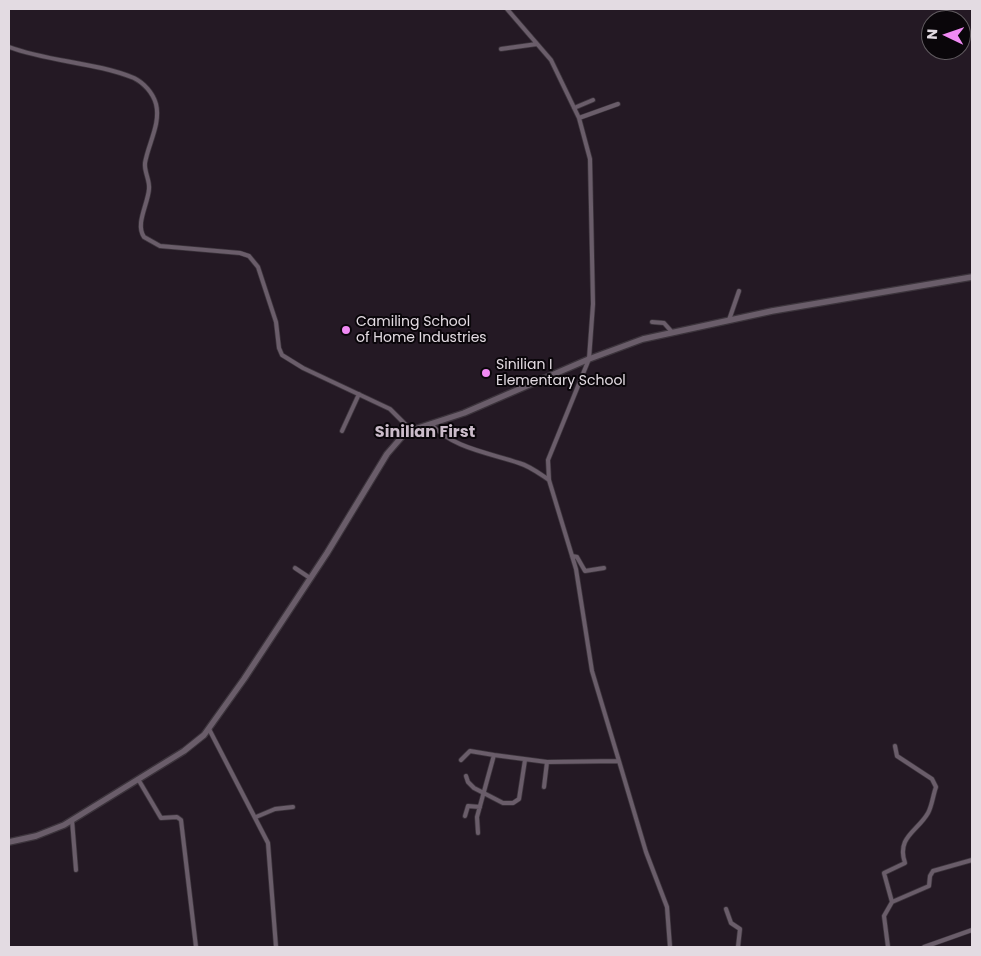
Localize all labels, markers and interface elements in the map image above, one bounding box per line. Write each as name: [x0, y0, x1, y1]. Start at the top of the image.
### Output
north arrow: [921, 10, 971, 60]
text: N: [922, 28, 942, 40]
place label: Camiling School of Home Industries: [356, 314, 487, 347]
marker: Camiling School of Home Industries: [340, 324, 352, 336]
place label: Sinilian I Elementary School: [496, 357, 626, 390]
marker: Sinilian I Elementary School: [480, 367, 492, 379]
district label: Sinilian First: [375, 423, 475, 443]

